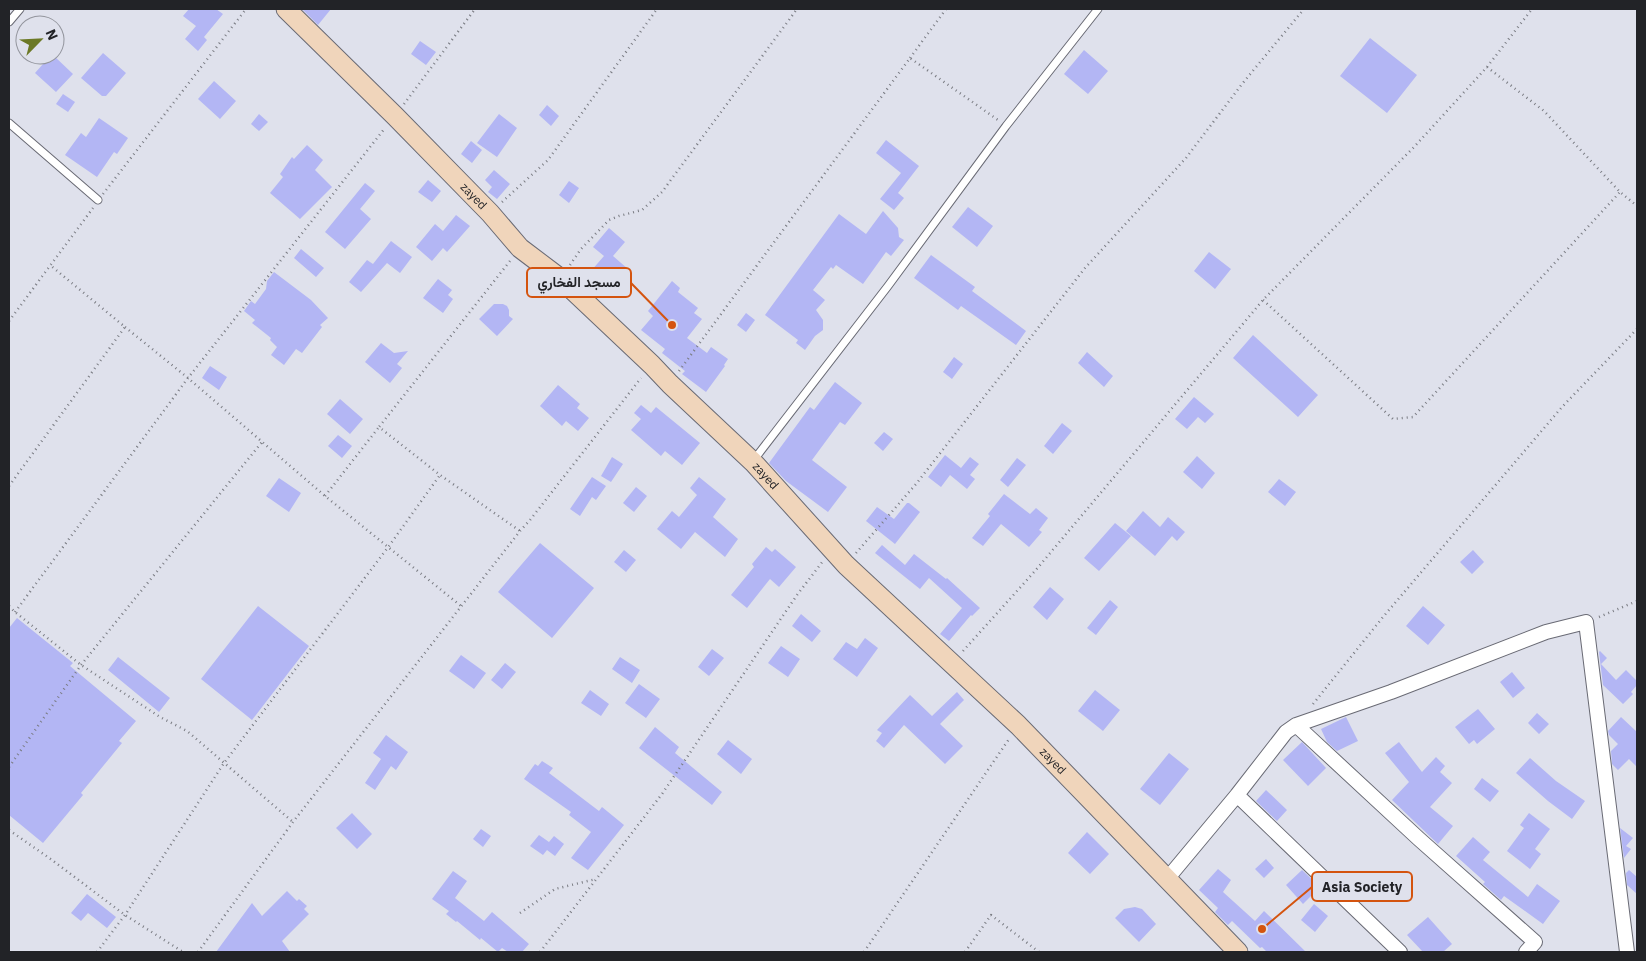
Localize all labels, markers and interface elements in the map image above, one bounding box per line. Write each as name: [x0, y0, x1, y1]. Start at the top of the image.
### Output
north arrow: [15, 15, 65, 65]
text: N: [42, 26, 62, 43]
street label: zayed: [458, 179, 490, 212]
callout: مسجد الفخاري: [527, 268, 631, 297]
text: مسجد الفخاري: [537, 273, 621, 294]
street label: zayed: [750, 459, 782, 492]
street label: zayed: [1037, 744, 1069, 777]
callout: Asia Society: [1312, 872, 1412, 901]
text: Asia Society: [1322, 878, 1403, 896]

